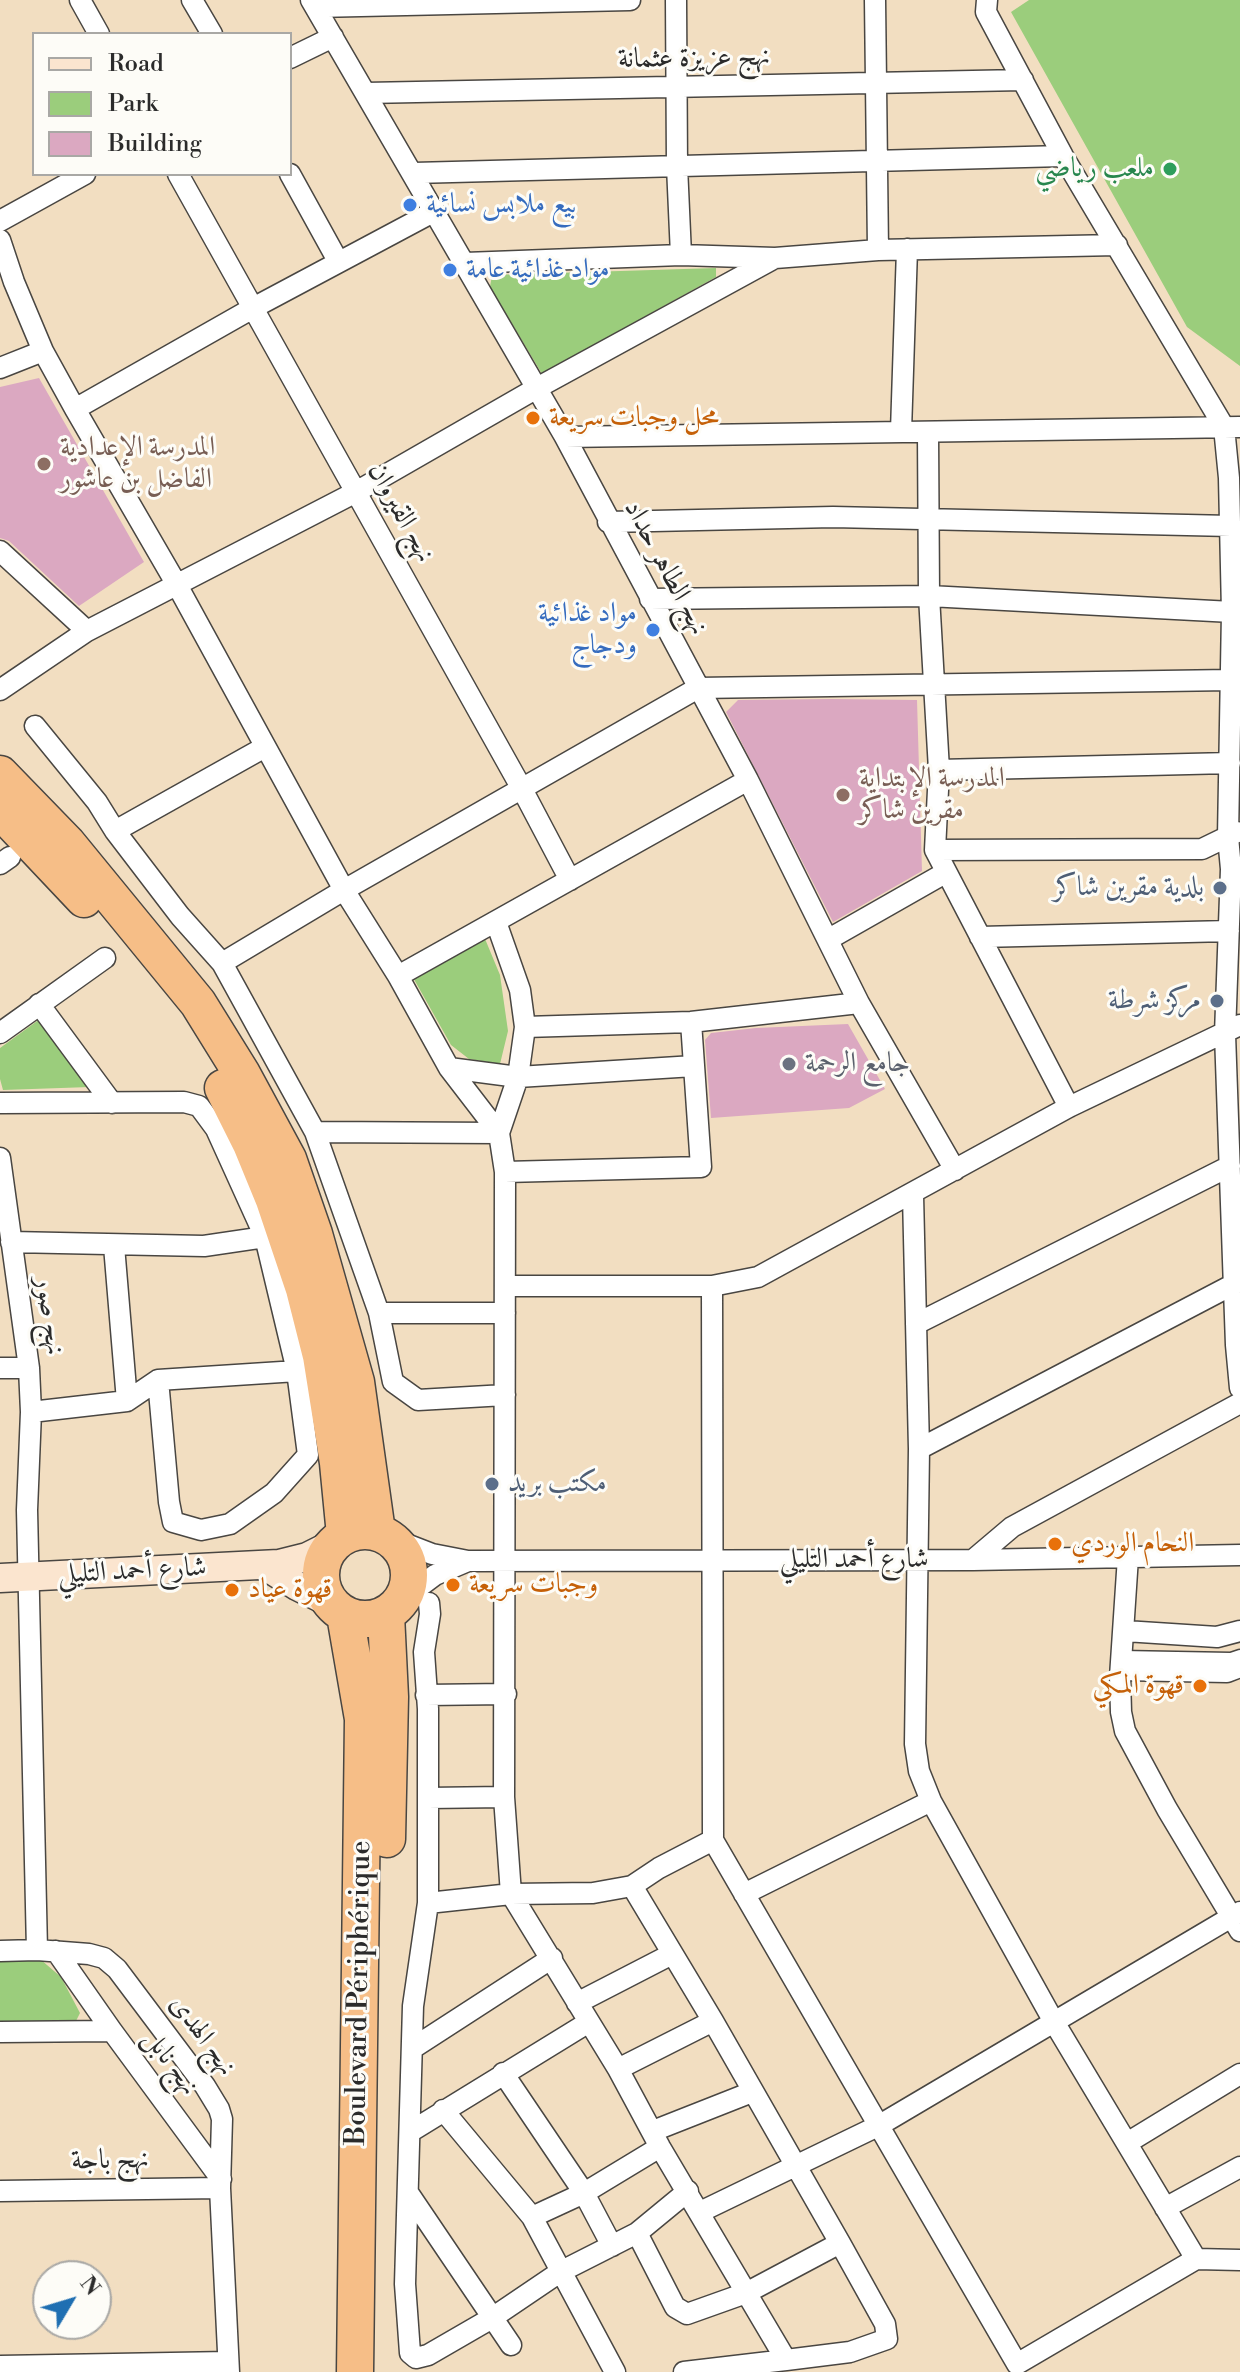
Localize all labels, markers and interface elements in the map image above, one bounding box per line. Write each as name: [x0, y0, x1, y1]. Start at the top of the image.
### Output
legend: [32, 32, 292, 176]
street label: نهج عزيزة عثمانة: [617, 41, 771, 77]
text: Road: [108, 49, 164, 79]
text: Park: [108, 89, 158, 119]
text: Building: [108, 129, 202, 159]
place label: ملعب رياضي: [1035, 152, 1154, 186]
marker: ملعب رياضي: [1161, 160, 1179, 178]
place label: بيع ملابس نسائية: [426, 188, 576, 222]
marker: بيع ملابس نسائية: [401, 196, 419, 214]
place label: مواد غذائية عامة: [466, 253, 610, 287]
marker: مواد غذائية عامة: [441, 261, 459, 279]
place label: محل وجبات سريعة: [549, 401, 719, 435]
marker: محل وجبات سريعة: [524, 409, 542, 427]
place label: المدرسة الإعدادية الفاضل بن عاشور: [60, 431, 215, 497]
marker: المدرسة الإعدادية الفاضل بن عاشور: [35, 455, 53, 473]
street label: نهج القيروان: [359, 457, 441, 569]
street label: نهج الطاهر حداد: [615, 495, 715, 641]
place label: مواد غذائية ودجاج: [538, 597, 637, 663]
marker: مواد غذائية ودجاج: [644, 621, 662, 639]
place label: المدرسة الإبتداية مقرين شاكر: [859, 762, 1005, 828]
marker: المدرسة الإبتداية مقرين شاكر: [834, 786, 852, 804]
place label: بلدية مقرين شاكر: [1053, 871, 1204, 905]
marker: بلدية مقرين شاكر: [1211, 879, 1229, 897]
place label: مركز شرطة: [1108, 984, 1201, 1018]
marker: مركز شرطة: [1208, 992, 1226, 1010]
place label: جامع الرحمة: [805, 1047, 910, 1081]
marker: جامع الرحمة: [780, 1055, 798, 1073]
street label: نهج صور: [27, 1275, 71, 1357]
place label: مكتب بريد: [508, 1467, 607, 1501]
marker: مكتب بريد: [483, 1475, 501, 1493]
place label: النحام الوردي: [1071, 1527, 1194, 1561]
marker: النحام الوردي: [1046, 1535, 1064, 1553]
street label: شارع أحمد التليلي: [779, 1543, 929, 1577]
street label: شارع أحمد التليلي: [57, 1551, 207, 1593]
place label: وجبات سريعة: [469, 1568, 598, 1602]
place label: قهوة عياد: [248, 1573, 332, 1607]
marker: وجبات سريعة: [444, 1576, 462, 1594]
marker: قهوة عياد: [223, 1581, 241, 1599]
place label: قهوة المكي: [1092, 1669, 1184, 1703]
marker: قهوة المكي: [1191, 1677, 1209, 1695]
street label: Boulevard Périphérique: [341, 1840, 379, 2146]
street label: نهج الهدى: [161, 1989, 243, 2083]
street label: نهج نابل: [135, 2023, 205, 2103]
street label: نهج باجة: [71, 2144, 149, 2178]
north arrow: [32, 2260, 112, 2340]
text: N: [74, 2271, 106, 2301]

